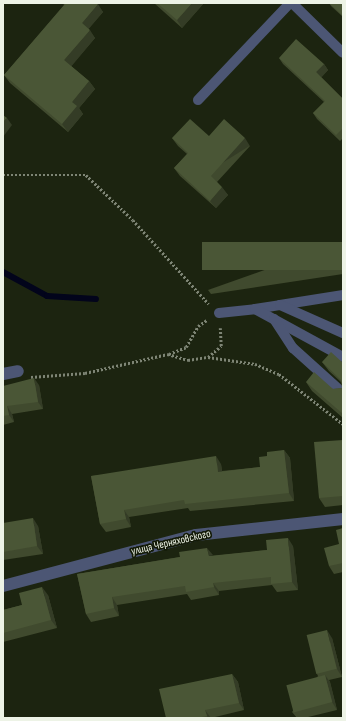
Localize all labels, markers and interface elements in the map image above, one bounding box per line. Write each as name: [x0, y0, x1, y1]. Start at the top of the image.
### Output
street label: улица Черняховского: [130, 527, 212, 559]

